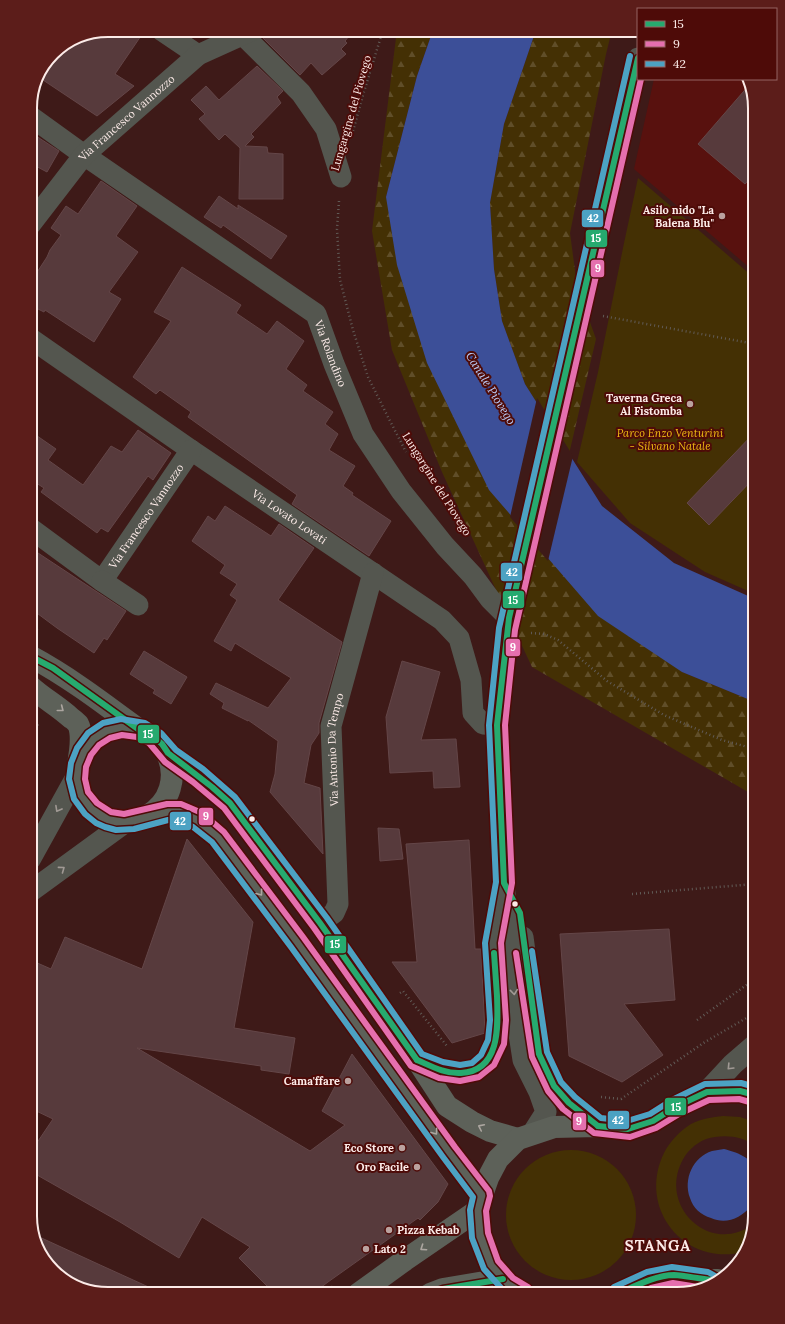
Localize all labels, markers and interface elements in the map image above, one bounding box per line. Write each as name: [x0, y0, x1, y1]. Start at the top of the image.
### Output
legend: [637, 8, 777, 80]
text: 15: [673, 16, 684, 31]
text: 9: [673, 36, 680, 51]
street label: Lungargine del Piovego: [328, 54, 374, 172]
text: 42: [673, 56, 686, 71]
street label: Via Francesco Vannozzo: [75, 72, 178, 164]
place label: Asilo nido "La Balena Blu": [643, 203, 714, 230]
line badge: 42: [581, 209, 604, 228]
text: 42: [587, 211, 599, 225]
marker: Asilo nido "La Balena Blu": [717, 211, 727, 221]
line badge: 15: [585, 229, 608, 248]
text: 15: [591, 231, 601, 245]
line badge: 9: [590, 259, 605, 278]
text: 9: [595, 261, 601, 275]
street label: Via Rolandino: [311, 317, 350, 389]
water label: Canale Piovego: [463, 349, 519, 427]
place label: Taverna Greca Al Fistomba: [606, 391, 682, 418]
marker: Taverna Greca Al Fistomba: [685, 399, 695, 409]
park label: Parco Enzo Venturini - Silvano Natale: [617, 426, 724, 453]
street label: Lungargine del Piovego: [399, 430, 475, 538]
street label: Via Francesco Vannozzo: [105, 461, 187, 572]
street label: Via Lovato Lovati: [249, 486, 329, 547]
line badge: 42: [500, 562, 523, 582]
text: 42: [506, 565, 518, 579]
line badge: 15: [502, 590, 525, 609]
text: 15: [508, 593, 518, 607]
line badge: 9: [505, 638, 521, 657]
text: 9: [510, 640, 516, 654]
street label: Via Antonio Da Tempo: [324, 691, 347, 807]
one-way arrow: [57, 704, 64, 711]
line badge: 15: [137, 724, 160, 744]
text: 15: [143, 727, 153, 741]
one-way arrow: [55, 805, 63, 812]
line badge: 9: [198, 807, 214, 826]
text: 9: [203, 809, 209, 823]
line badge: 42: [169, 811, 192, 831]
text: 42: [174, 814, 186, 828]
unlabelled marker: [247, 814, 257, 824]
one-way arrow: [57, 867, 64, 874]
one-way arrow: [255, 889, 262, 896]
unlabelled marker: [510, 899, 520, 909]
line badge: 15: [324, 935, 347, 954]
text: 15: [330, 937, 340, 951]
one-way arrow: [509, 989, 518, 995]
one-way arrow: [727, 1062, 735, 1070]
place label: Cama'ffare: [284, 1074, 340, 1088]
marker: Cama'ffare: [343, 1076, 353, 1086]
line badge: 15: [664, 1097, 687, 1116]
text: 15: [671, 1100, 681, 1114]
line badge: 42: [607, 1110, 630, 1130]
line badge: 9: [572, 1112, 587, 1131]
text: 42: [612, 1113, 624, 1127]
text: 9: [576, 1114, 582, 1128]
one-way arrow: [478, 1124, 485, 1132]
one-way arrow: [430, 1128, 437, 1135]
place label: Eco Store: [344, 1141, 394, 1155]
marker: Eco Store: [397, 1143, 407, 1153]
place label: Oro Facile: [356, 1160, 409, 1174]
marker: Oro Facile: [412, 1162, 422, 1172]
place label: Pizza Kebab: [397, 1223, 459, 1237]
marker: Pizza Kebab: [384, 1225, 394, 1235]
district label: STANGA: [625, 1236, 691, 1255]
place label: Lato 2: [374, 1242, 406, 1256]
one-way arrow: [420, 1243, 427, 1250]
marker: Lato 2: [361, 1244, 371, 1254]

